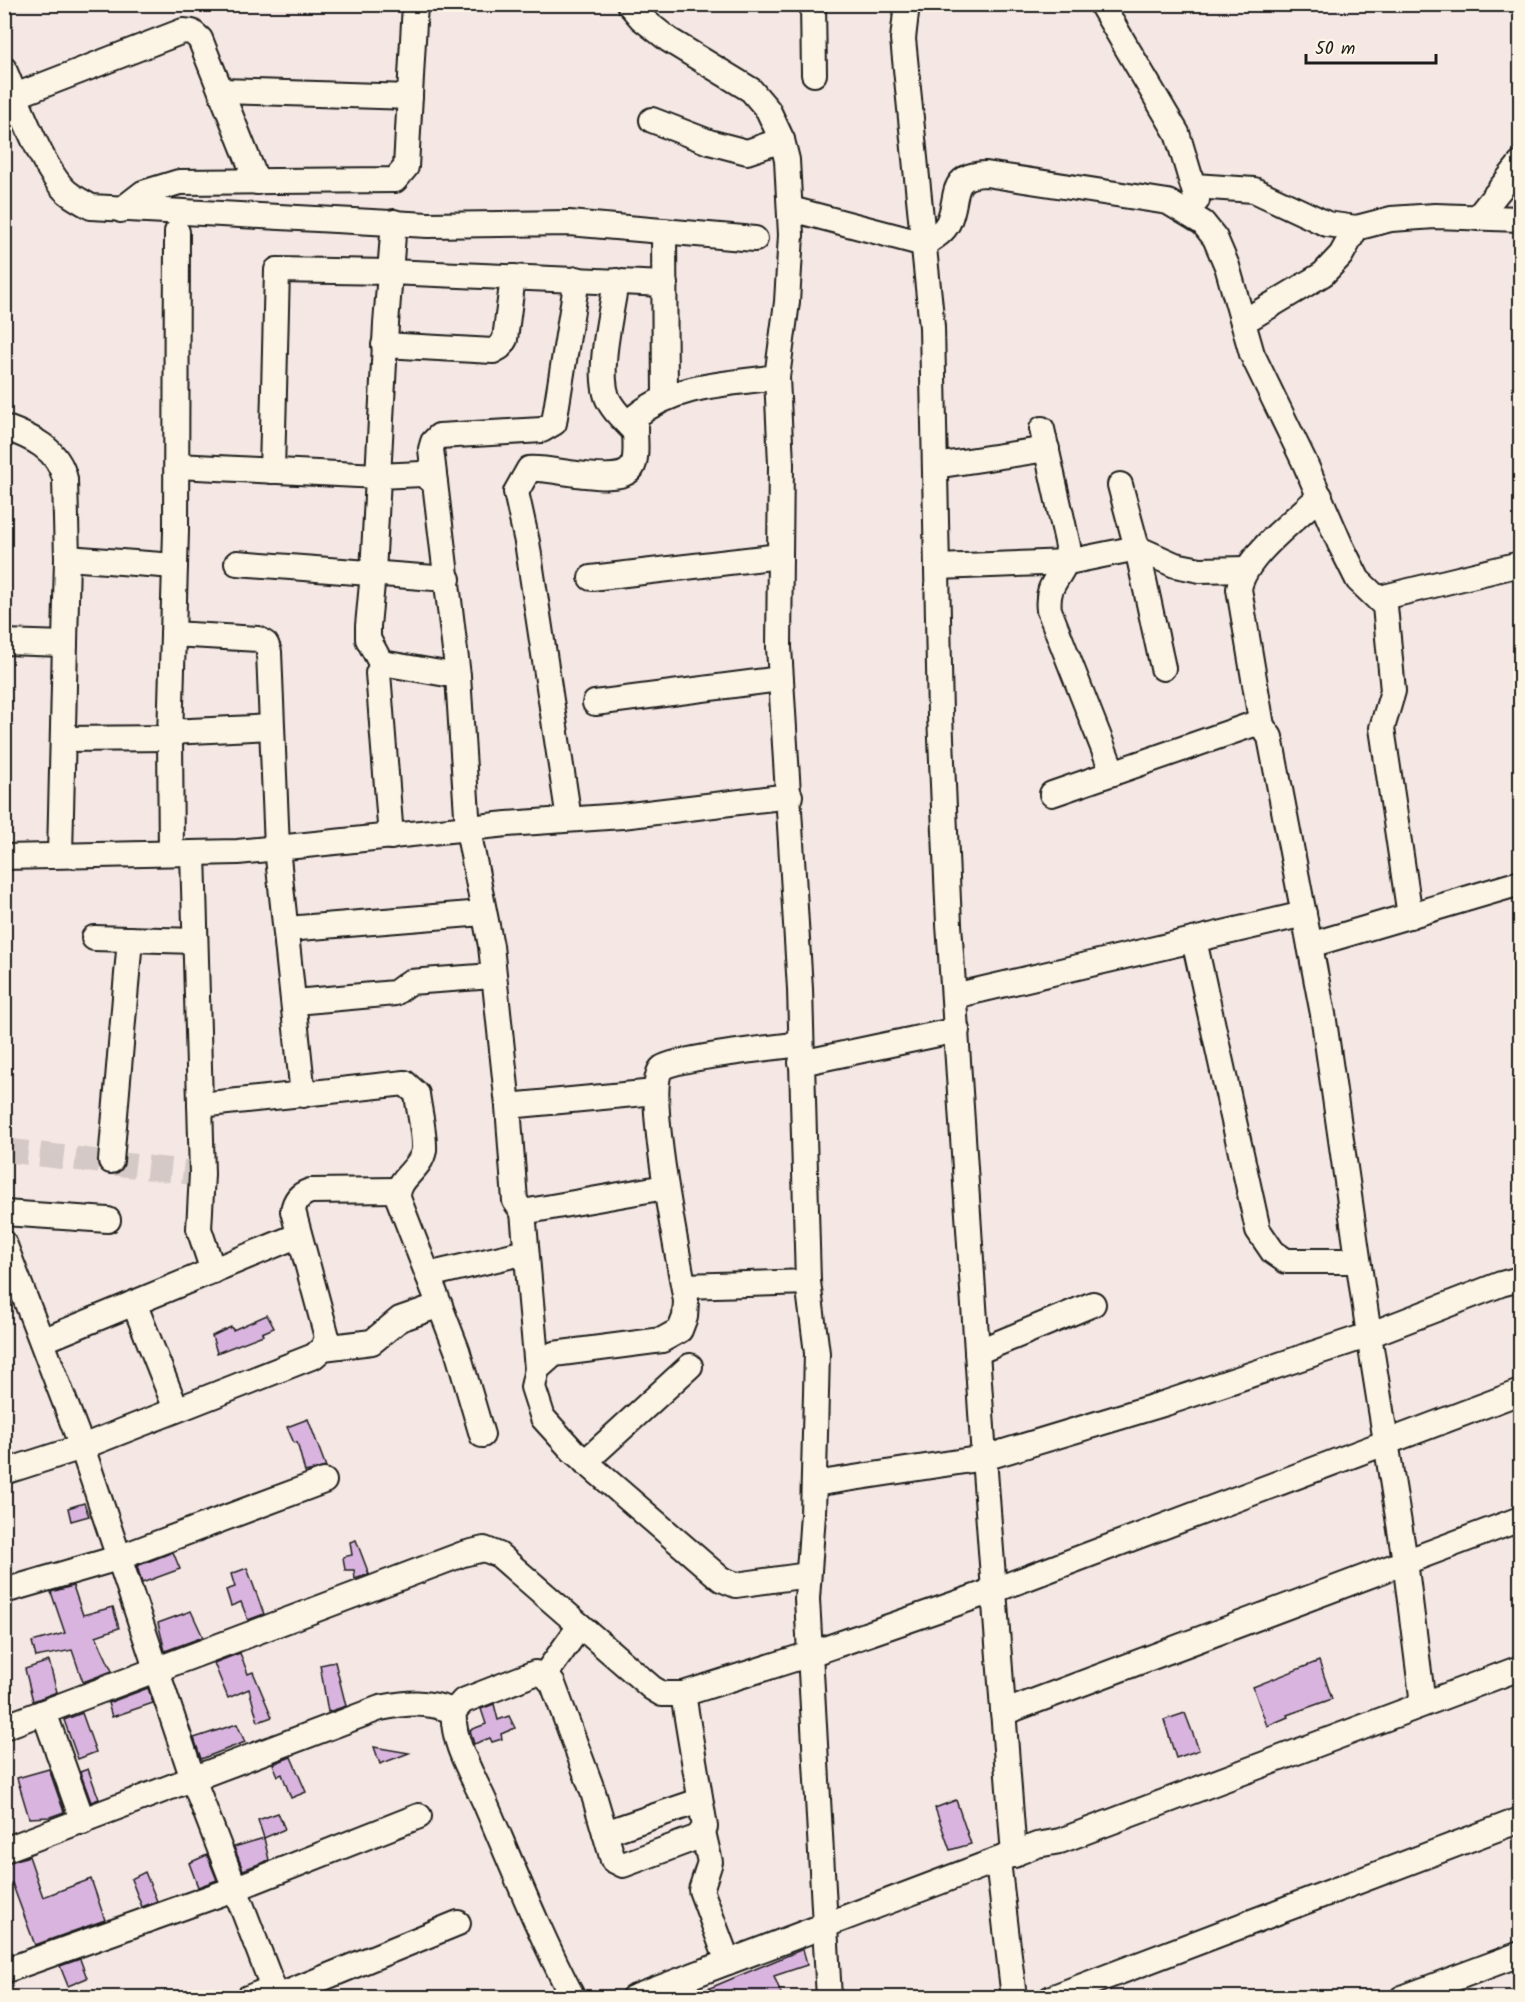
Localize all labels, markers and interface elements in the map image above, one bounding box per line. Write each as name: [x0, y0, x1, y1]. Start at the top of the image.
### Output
scale bar: [1306, 27, 1436, 65]
text: 50 m: [1315, 35, 1355, 64]

